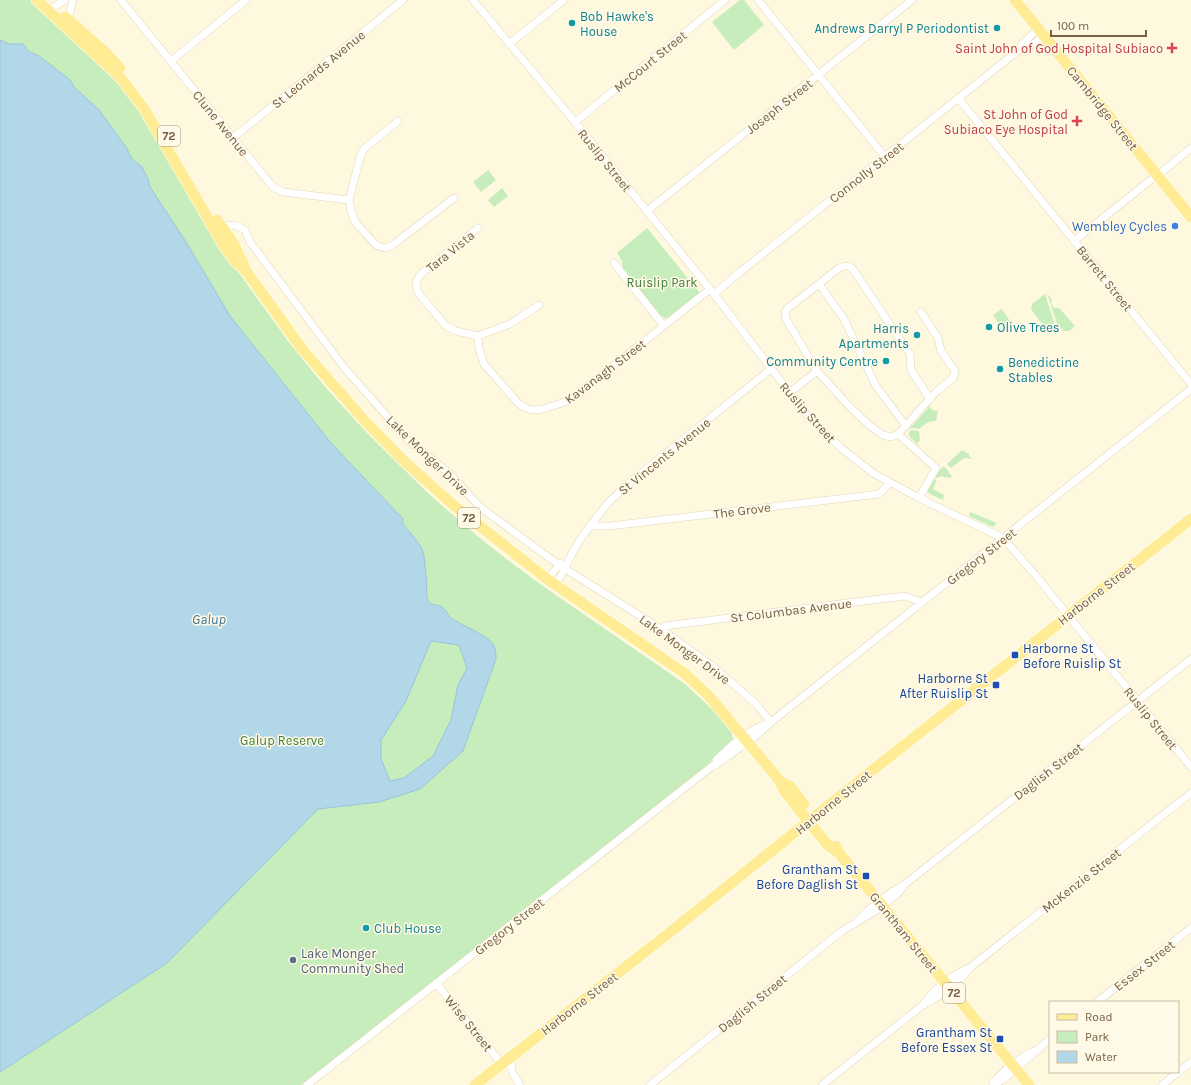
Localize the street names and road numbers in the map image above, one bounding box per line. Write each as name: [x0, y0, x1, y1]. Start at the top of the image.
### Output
street label: St Leonards Avenue: [269, 27, 368, 112]
street label: McCourt Street: [611, 27, 690, 95]
street label: Cambridge Street: [1064, 63, 1141, 154]
street label: Joseph Street: [743, 76, 816, 137]
street label: Clune Avenue: [190, 88, 252, 159]
road number: 72: [158, 126, 180, 146]
street label: Ruslip Street: [575, 126, 635, 195]
street label: Connolly Street: [826, 139, 906, 206]
street label: Tara Vista: [423, 227, 477, 275]
street label: Barrett Street: [1074, 243, 1136, 314]
street label: Kavanagh Street: [562, 336, 649, 407]
street label: Ruslip Street: [776, 379, 839, 446]
street label: Lake Monger Drive: [383, 412, 472, 499]
street label: St Vincents Avenue: [615, 415, 713, 498]
street label: The Grove: [713, 500, 772, 521]
road number: 72: [458, 508, 480, 528]
street label: Gregory Street: [944, 525, 1019, 588]
street label: Harborne Street: [1055, 559, 1138, 628]
street label: St Columbas Avenue: [730, 596, 853, 625]
street label: Lake Monger Drive: [636, 611, 733, 688]
street label: Ruslip Street: [1121, 684, 1181, 753]
street label: Daglish Street: [1011, 740, 1086, 803]
street label: Harborne Street: [792, 767, 874, 838]
street label: McKenzie Street: [1039, 845, 1124, 916]
street label: Grantham Street: [867, 889, 941, 976]
street label: Gregory Street: [472, 895, 547, 958]
street label: Essex Street: [1111, 937, 1178, 994]
street label: Harborne Street: [538, 969, 621, 1038]
street label: Daglish Street: [715, 971, 790, 1036]
road number: 72: [943, 983, 965, 1003]
street label: Wise Street: [441, 992, 496, 1054]

